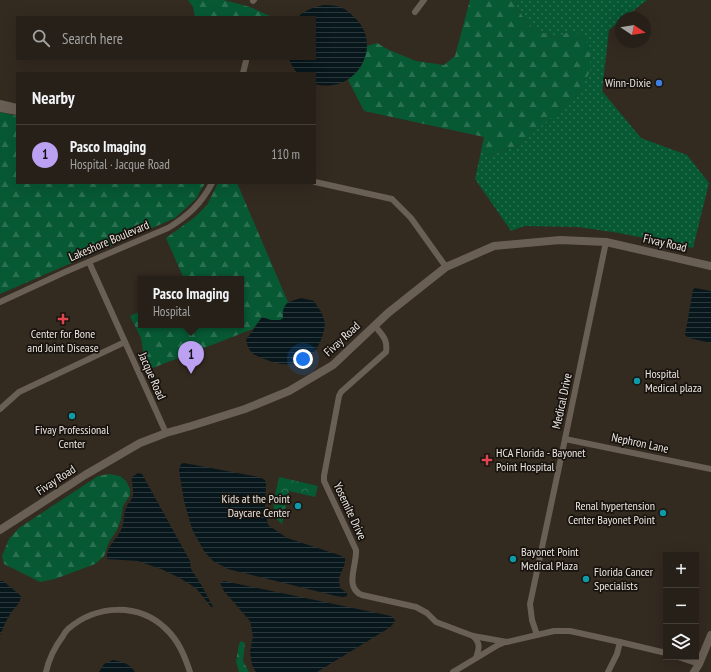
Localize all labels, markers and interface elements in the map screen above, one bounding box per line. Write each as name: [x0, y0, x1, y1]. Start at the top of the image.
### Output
north arrow: [615, 12, 651, 48]
search box: [16, 16, 316, 60]
icon: search: [30, 27, 52, 49]
text: Search here: [62, 29, 123, 48]
place label: Winn-Dixie: [605, 75, 651, 90]
marker: Winn-Dixie: [654, 78, 664, 88]
text: Nearby: [32, 87, 75, 109]
text: Pasco Imaging: [70, 137, 146, 156]
text: 1: [42, 146, 48, 163]
text: 110 m: [271, 146, 300, 163]
text: Hospital · Jacque Road: [70, 156, 170, 173]
street label: Lakeshore Boulevard: [66, 217, 151, 264]
street label: Fivay Road: [642, 230, 688, 255]
popup: [138, 276, 244, 328]
text: Pasco Imaging: [153, 284, 229, 303]
text: Hospital: [153, 303, 190, 320]
marker: Center for Bone and Joint Disease: [57, 313, 69, 325]
street label: Fivay Road: [320, 318, 363, 359]
place label: Center for Bone and Joint Disease: [27, 326, 99, 355]
pin: 1: [178, 341, 204, 374]
street label: Jacque Road: [135, 349, 170, 402]
your location: [293, 349, 313, 369]
place label: Hospital Medical plaza: [645, 366, 702, 395]
street label: Medical Drive: [548, 372, 575, 430]
marker: Hospital Medical plaza: [632, 376, 642, 386]
marker: Fivay Professional Center: [67, 411, 77, 421]
place label: Fivay Professional Center: [35, 422, 109, 451]
street label: Nephron Lane: [610, 429, 670, 456]
place label: HCA Florida - Bayonet Point Hospital: [496, 445, 586, 474]
marker: HCA Florida - Bayonet Point Hospital: [481, 454, 493, 466]
street label: Fivay Road: [33, 461, 78, 498]
street label: Yosemite Drive: [331, 480, 370, 542]
place label: Kids at the Point Daycare Center: [222, 491, 291, 520]
place label: Renal hypertension Center Bayonet Point: [568, 498, 656, 527]
marker: Kids at the Point Daycare Center: [293, 501, 303, 511]
marker: Renal hypertension Center Bayonet Point: [658, 508, 668, 518]
place label: Bayonet Point Medical Plaza: [521, 544, 579, 573]
map controls: [663, 552, 699, 660]
button: +: [663, 552, 699, 588]
marker: Bayonet Point Medical Plaza: [508, 554, 518, 564]
place label: Florida Cancer Specialists: [594, 564, 654, 593]
marker: Florida Cancer Specialists: [581, 574, 591, 584]
button: −: [663, 588, 699, 624]
button: layers: [663, 624, 699, 660]

